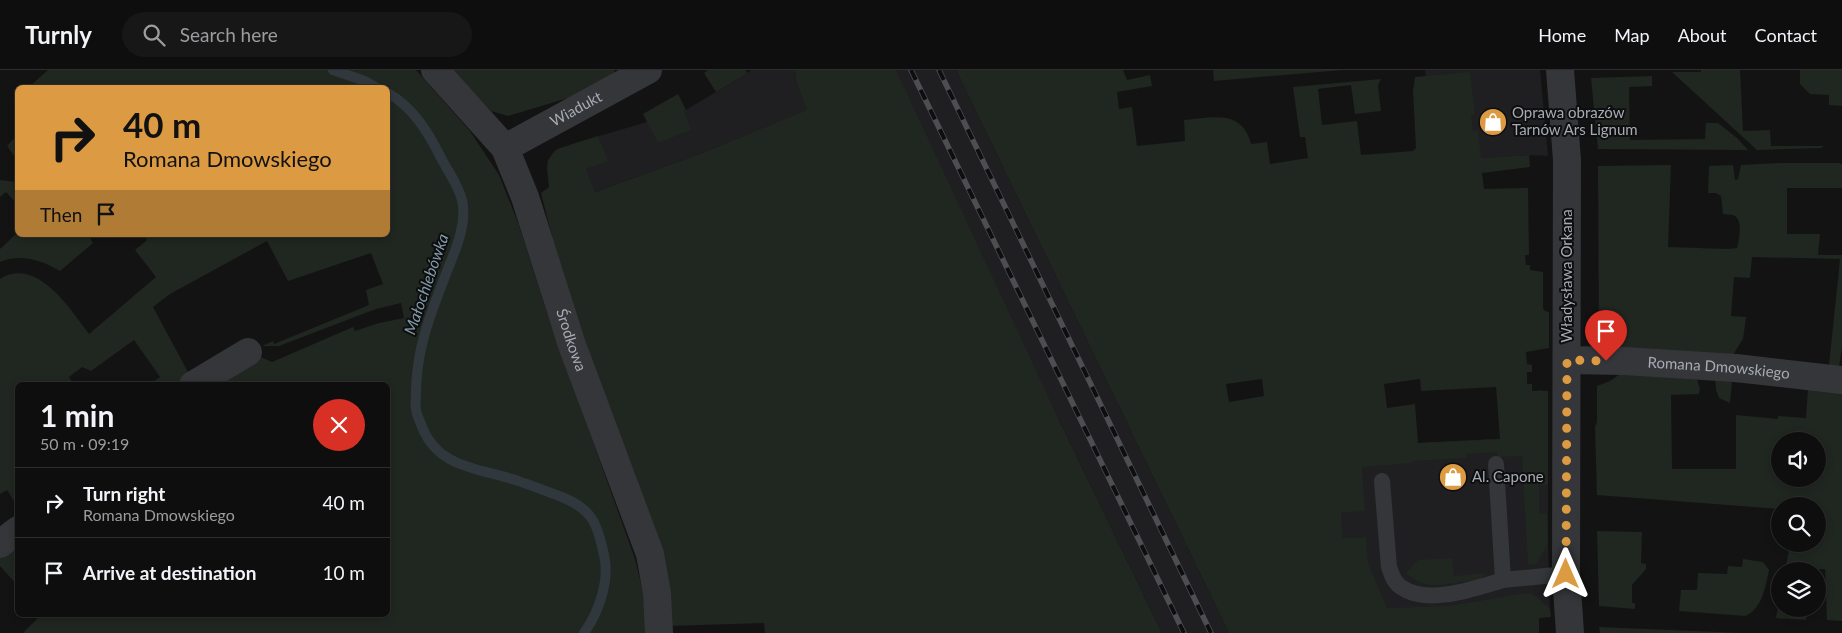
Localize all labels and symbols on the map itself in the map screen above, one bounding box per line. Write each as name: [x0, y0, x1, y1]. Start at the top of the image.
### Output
street label: Wiadukt: [547, 87, 605, 130]
place label: Oprawa obrazów Tarnów Ars Lignum: [1512, 103, 1638, 138]
shop icon: Oprawa obrazów Tarnów Ars Lignum: [1478, 107, 1508, 137]
street label: Władysława Orkana: [1557, 209, 1575, 343]
water label: Małochlebówka: [399, 231, 452, 337]
street label: Środkowa: [553, 306, 591, 373]
pin: [1585, 310, 1627, 361]
street label: Romana Dmowskiego: [1647, 352, 1791, 382]
shop icon: Al. Capone: [1438, 462, 1468, 492]
place label: Al. Capone: [1472, 467, 1544, 485]
position arrow: [1539, 547, 1591, 599]

